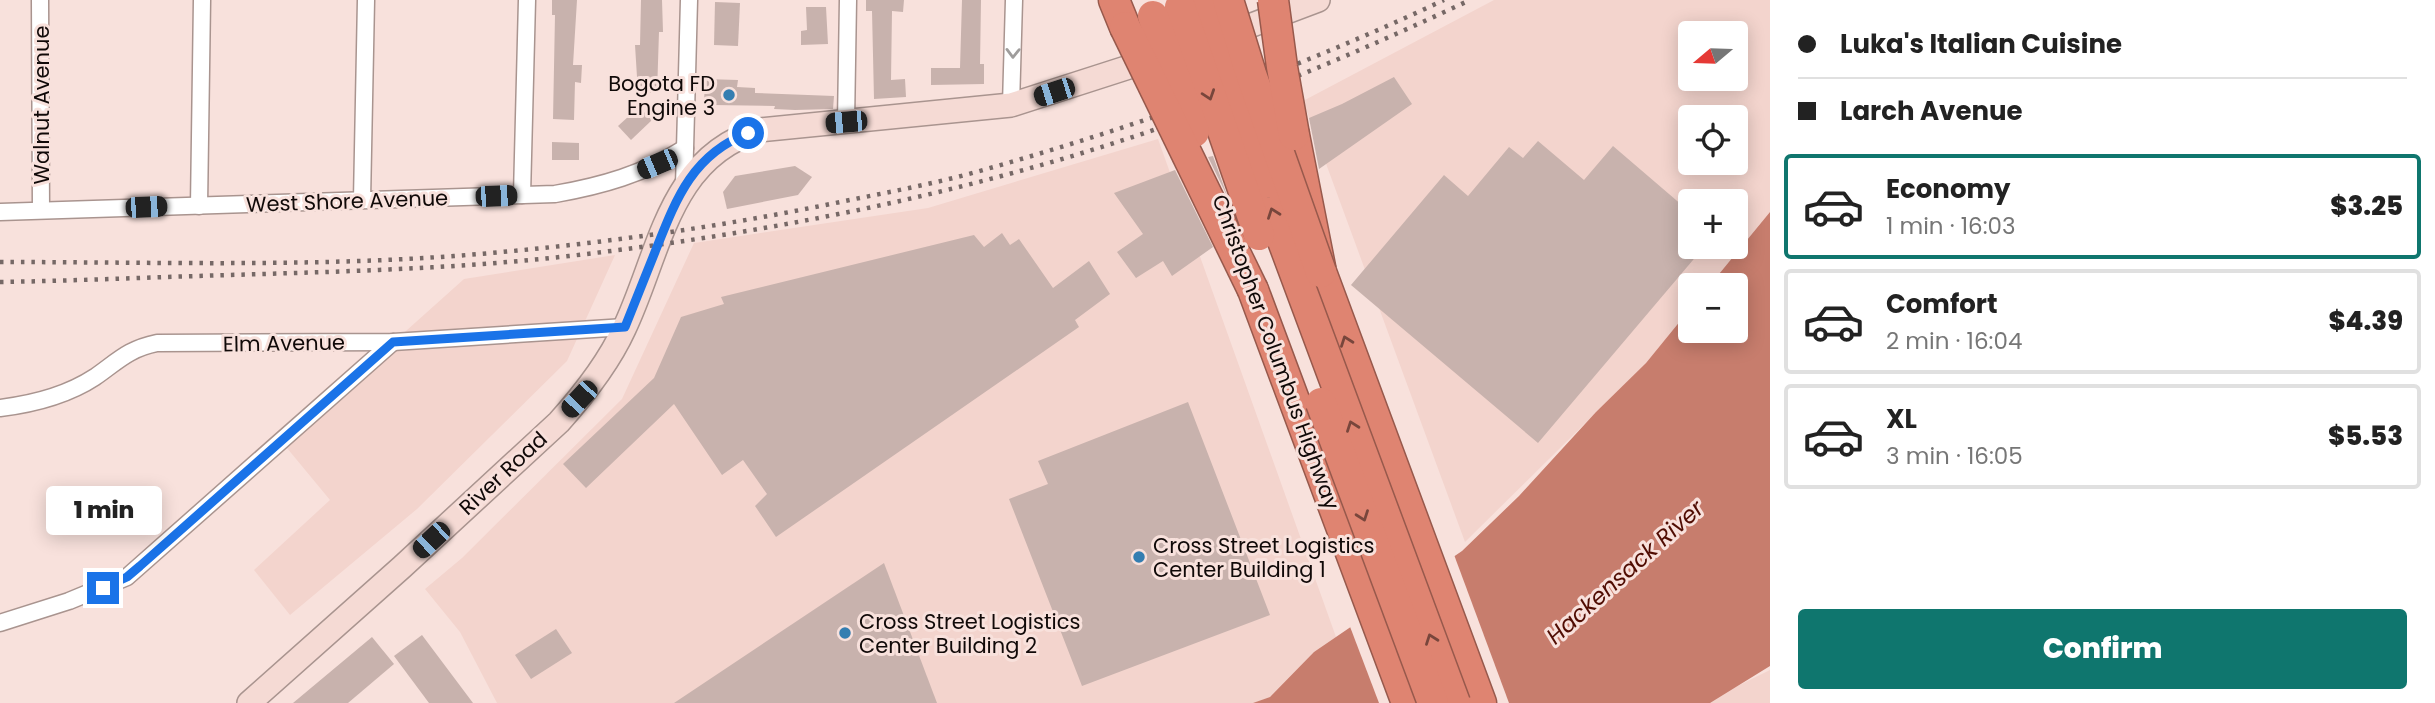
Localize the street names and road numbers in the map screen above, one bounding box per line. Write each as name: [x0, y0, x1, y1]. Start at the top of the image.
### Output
street label: Walnut Avenue: [27, 26, 56, 184]
street label: West Shore Avenue: [245, 183, 449, 219]
street label: Christopher Columbus Highway: [1205, 190, 1347, 514]
street label: Elm Avenue: [223, 327, 345, 359]
street label: River Road: [453, 425, 553, 521]

